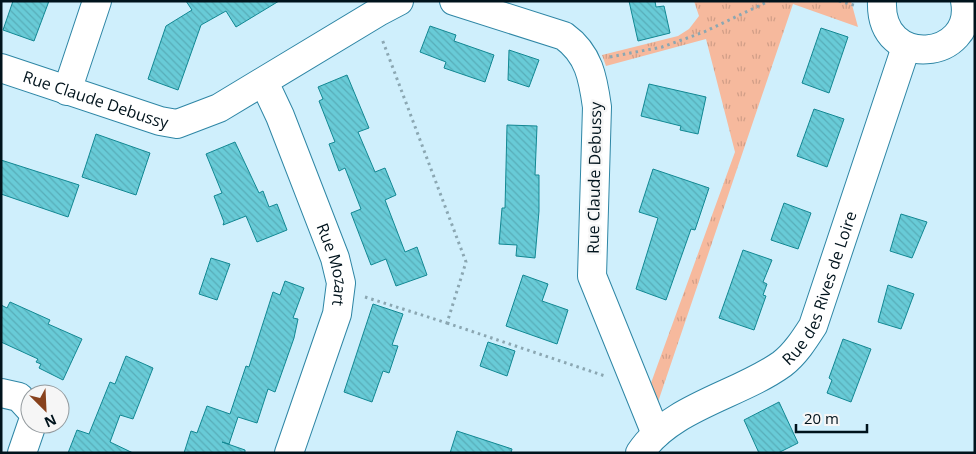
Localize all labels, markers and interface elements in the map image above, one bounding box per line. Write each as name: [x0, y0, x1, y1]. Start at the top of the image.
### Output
street label: Rue Claude Debussy: [20, 65, 171, 133]
street label: Rue Claude Debussy: [582, 101, 606, 254]
street label: Rue des Rives de Loire: [777, 208, 862, 370]
street label: Rue Mozart: [312, 220, 352, 308]
north arrow: [20, 384, 70, 434]
scale bar: [796, 402, 867, 434]
text: 20 m: [804, 408, 839, 428]
text: N: [41, 410, 60, 432]

